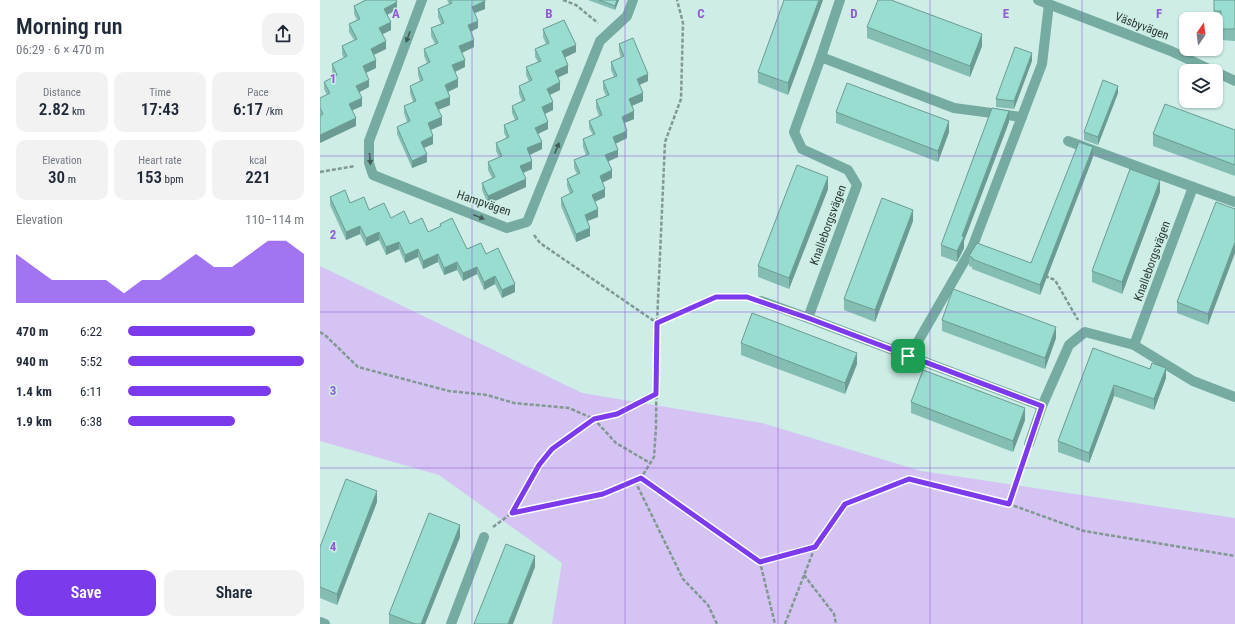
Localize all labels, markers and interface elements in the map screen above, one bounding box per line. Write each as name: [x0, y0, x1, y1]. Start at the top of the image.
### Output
text: A: [392, 6, 400, 21]
text: B: [545, 6, 553, 21]
text: C: [697, 6, 705, 21]
text: D: [850, 6, 858, 21]
text: E: [1003, 6, 1010, 21]
text: F: [1156, 6, 1162, 21]
street label: Väsbyvägen: [1113, 9, 1171, 43]
north arrow: [1179, 12, 1223, 56]
map controls: [1179, 12, 1223, 108]
button: share: [262, 13, 304, 55]
text: Morning run: [16, 14, 123, 39]
one-way arrow: [405, 31, 411, 43]
text: 06:29 · 6 × 470 m: [16, 42, 104, 57]
button: layers: [1179, 64, 1223, 108]
text: 1: [330, 71, 336, 86]
text: Distance: [43, 86, 81, 99]
text: Time: [149, 86, 171, 99]
text: Pace: [247, 86, 269, 99]
text: 2.82: [39, 99, 69, 119]
text: 17:43: [141, 99, 179, 119]
text: 6:17: [233, 99, 263, 119]
text: km: [69, 105, 85, 118]
text: /km: [263, 105, 283, 118]
one-way arrow: [554, 142, 560, 154]
one-way arrow: [366, 153, 373, 165]
text: Elevation: [42, 154, 82, 167]
text: Heart rate: [138, 154, 182, 167]
text: kcal: [249, 154, 267, 167]
text: 30: [48, 167, 65, 187]
text: 153: [136, 167, 162, 187]
text: 221: [245, 167, 271, 187]
text: m: [65, 173, 76, 186]
text: bpm: [162, 173, 184, 186]
street label: Knalleborgsvägen: [807, 183, 849, 267]
street label: Hampvägen: [455, 187, 513, 219]
text: Elevation: [16, 212, 63, 227]
text: 110–114 m: [245, 212, 304, 227]
one-way arrow: [474, 214, 486, 220]
street label: Knalleborgsvägen: [1131, 219, 1173, 303]
text: 2: [330, 227, 337, 242]
text: 470 m: [16, 324, 48, 339]
text: 6:22: [80, 324, 102, 339]
pin: [891, 339, 925, 373]
icon: arrive: [897, 345, 919, 367]
text: 940 m: [16, 354, 48, 369]
text: 5:52: [80, 354, 102, 369]
text: 3: [330, 383, 336, 398]
text: 1.4 km: [16, 384, 52, 399]
text: 6:11: [80, 384, 102, 399]
text: 1.9 km: [16, 414, 52, 429]
text: 6:38: [80, 414, 102, 429]
text: 4: [330, 539, 337, 554]
button: Save: [16, 570, 156, 616]
button: Share: [164, 570, 304, 616]

